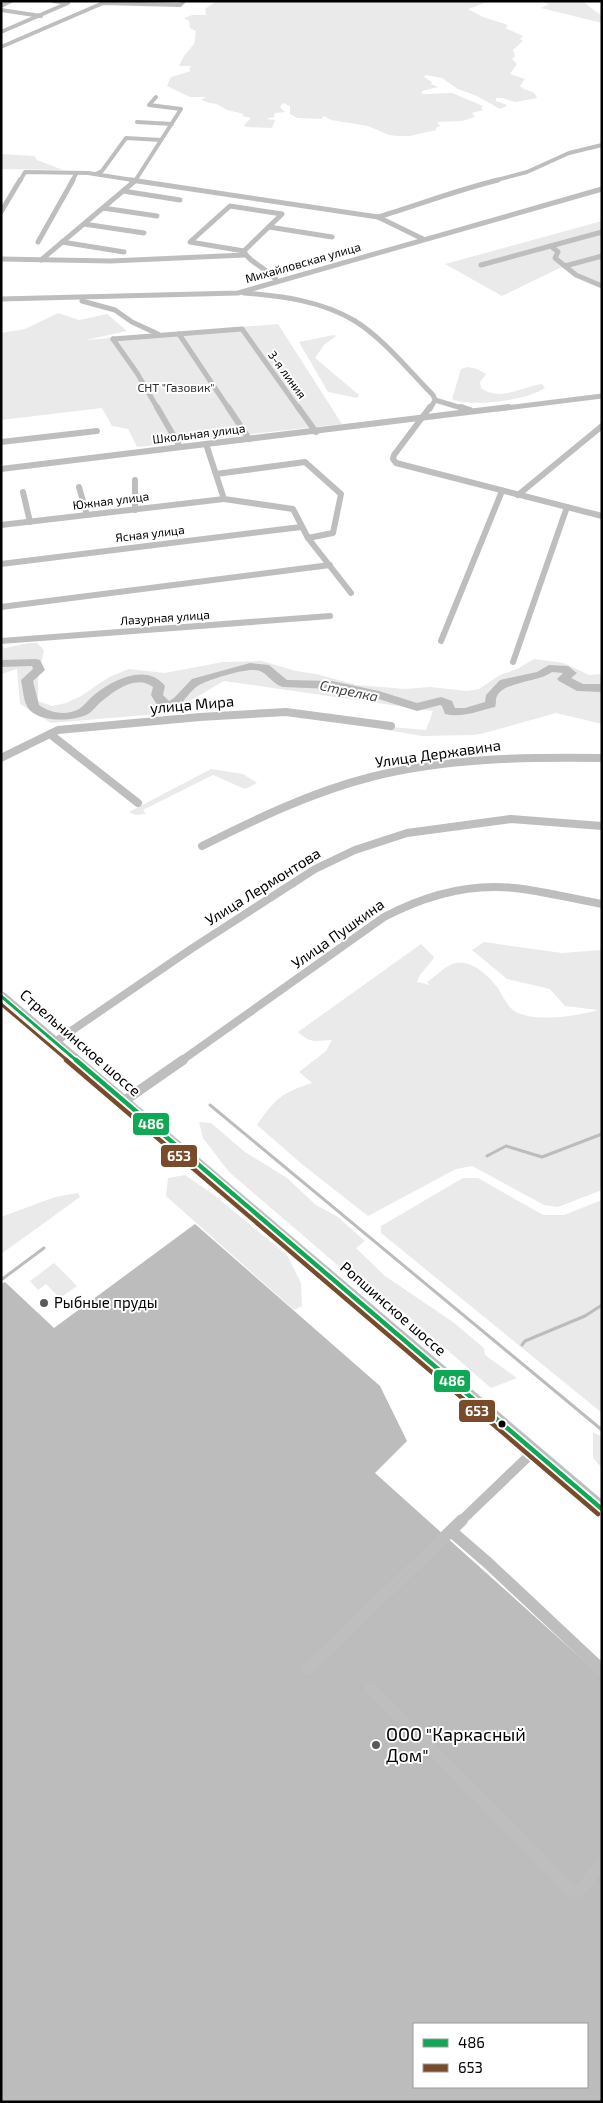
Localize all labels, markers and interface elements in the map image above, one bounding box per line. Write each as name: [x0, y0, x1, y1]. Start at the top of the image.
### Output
street label: Михайловская улица: [243, 239, 362, 286]
street label: 3-я линия: [266, 348, 310, 401]
park label: СНТ "Газовик": [137, 380, 215, 394]
street label: Школьная улица: [152, 420, 246, 447]
street label: Южная улица: [72, 488, 150, 513]
street label: Ясная улица: [114, 522, 185, 545]
street label: Лазурная улица: [120, 607, 210, 628]
water label: Стрелка: [318, 676, 380, 705]
street label: улица Мира: [149, 691, 235, 718]
street label: Улица Державина: [374, 735, 502, 771]
street label: Улица Лермонтова: [201, 843, 323, 929]
street label: Улица Пушкина: [288, 895, 388, 973]
street label: Стрельнинское шоссе: [17, 985, 145, 1099]
line badge: 486: [132, 1112, 170, 1136]
text: 486: [138, 1115, 164, 1132]
line badge: 653: [160, 1144, 198, 1168]
text: 653: [167, 1147, 191, 1164]
street label: Ропшинское шоссе: [337, 1257, 450, 1359]
place label: Рыбные пруды: [54, 1293, 158, 1312]
marker: Рыбные пруды: [38, 1297, 50, 1309]
line badge: 486: [433, 1369, 471, 1393]
text: 486: [439, 1372, 465, 1389]
line badge: 653: [458, 1399, 496, 1423]
text: 653: [465, 1402, 489, 1419]
unlabelled marker: [497, 1419, 507, 1429]
place label: ООО "Каркасный Дом": [386, 1723, 526, 1766]
marker: ООО "Каркасный Дом": [370, 1739, 382, 1751]
legend: [413, 2023, 588, 2088]
text: 486: [458, 2033, 485, 2051]
text: 653: [458, 2058, 483, 2076]

